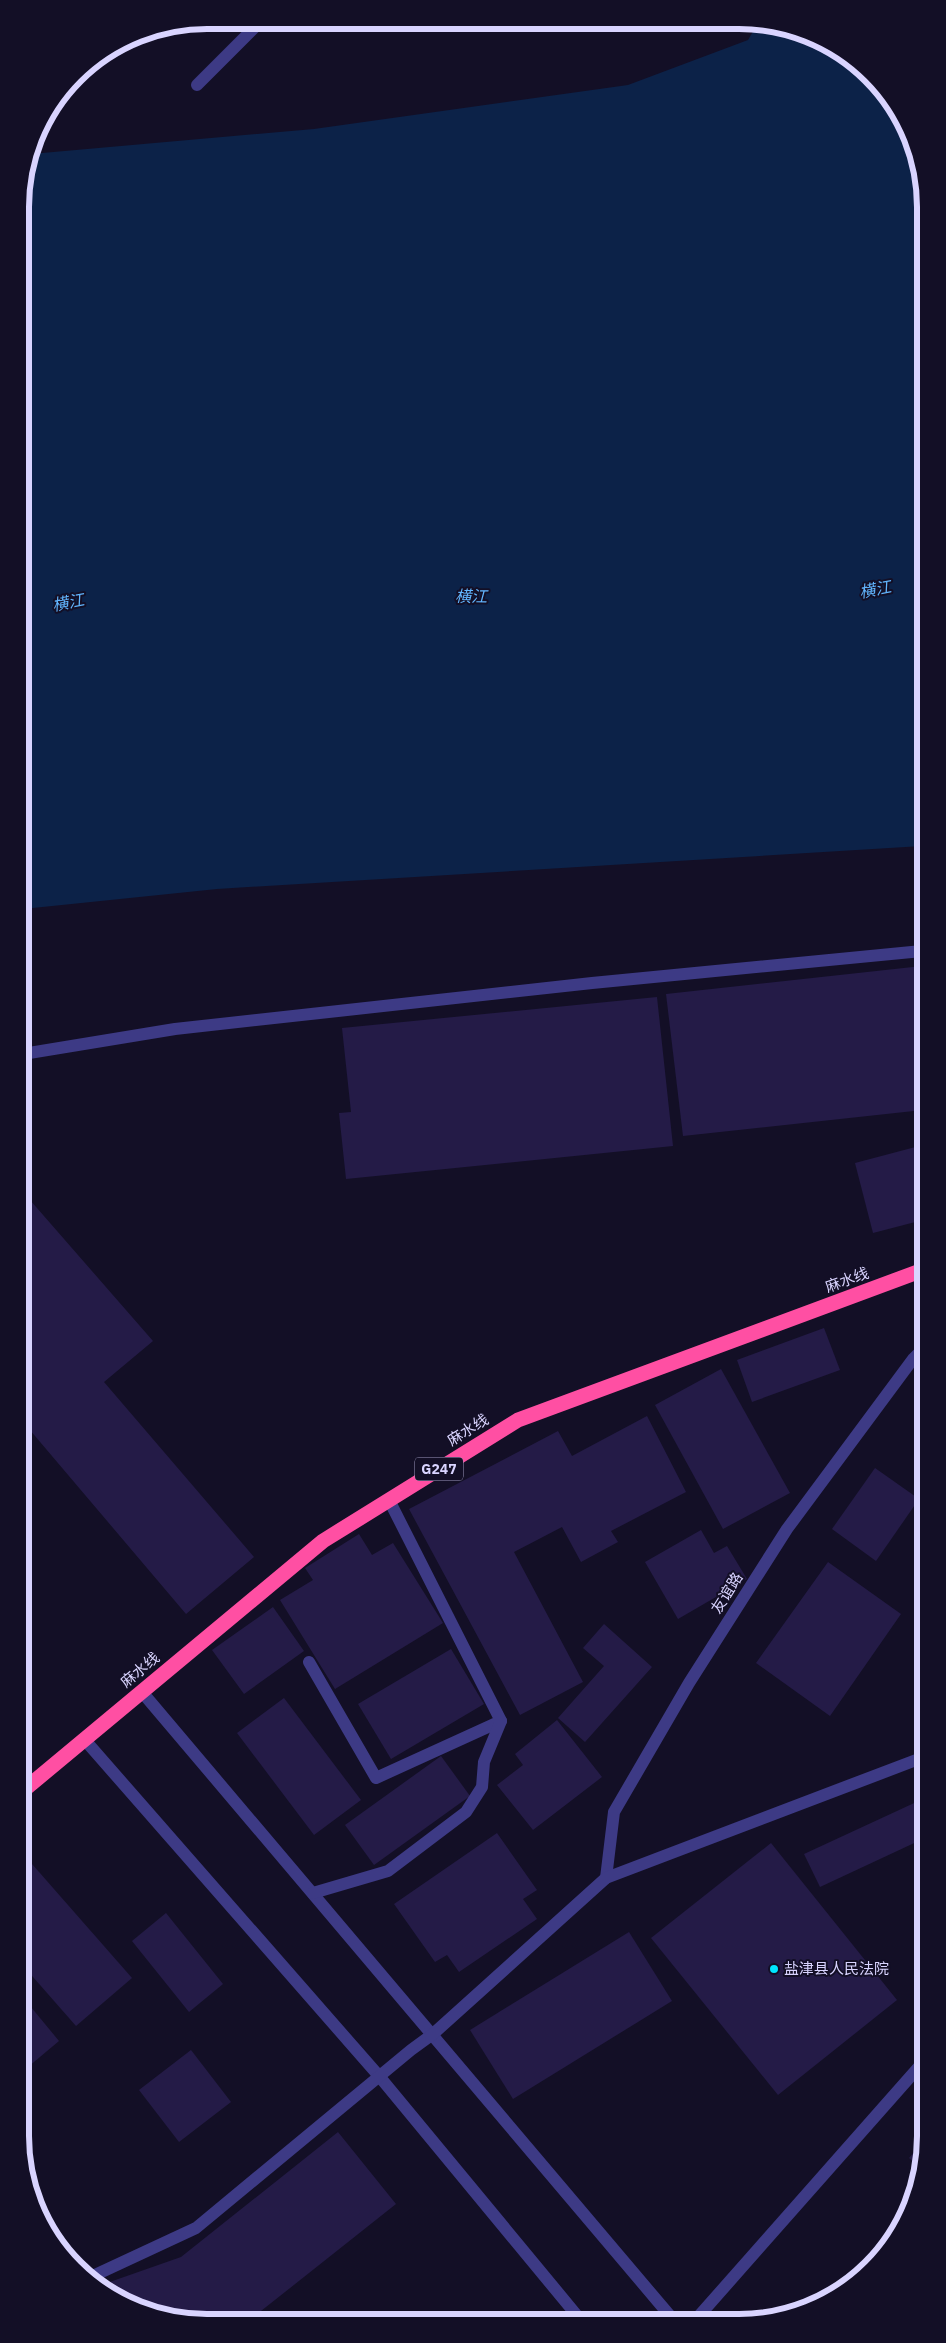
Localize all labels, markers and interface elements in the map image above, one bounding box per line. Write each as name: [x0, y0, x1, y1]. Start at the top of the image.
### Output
water label: 横江: [857, 576, 895, 602]
water label: 横江: [455, 586, 489, 606]
water label: 横江: [50, 589, 88, 615]
street label: 麻水线: [822, 1263, 871, 1296]
street label: 麻水线: [444, 1410, 492, 1450]
road number: G247: [415, 1458, 463, 1480]
street label: 友谊路: [707, 1569, 747, 1617]
street label: 麻水线: [116, 1648, 163, 1691]
place label: 盐津县人民法院: [784, 1959, 889, 1978]
marker: 盐津县人民法院: [768, 1963, 780, 1975]

